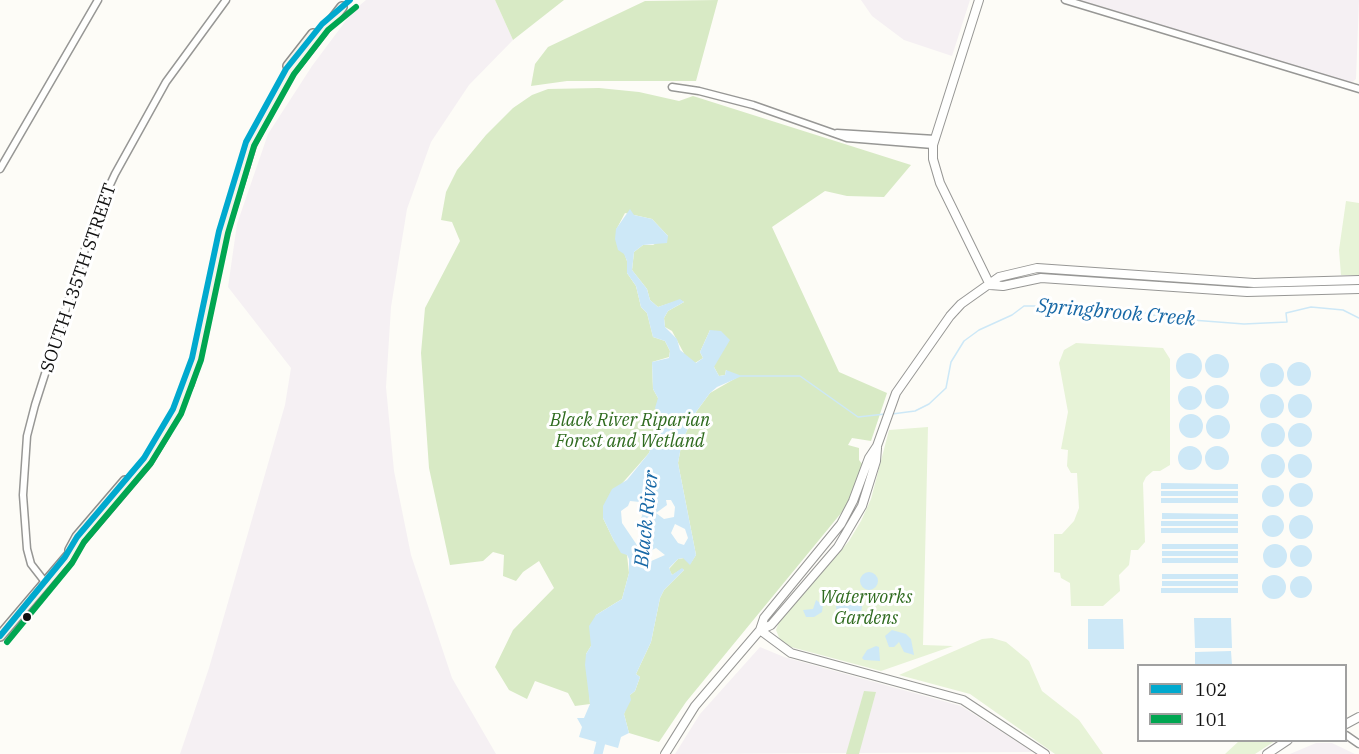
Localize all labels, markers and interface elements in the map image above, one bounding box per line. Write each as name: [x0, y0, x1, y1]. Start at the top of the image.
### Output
street label: SOUTH 135TH STREET: [37, 181, 121, 375]
water label: Springbrook Creek: [1036, 294, 1196, 332]
park label: Black River Riparian Forest and Wetland: [550, 410, 710, 452]
water label: Black River: [630, 469, 664, 569]
park label: Waterworks Gardens: [820, 587, 912, 630]
unlabelled marker: [21, 611, 33, 623]
legend: [1137, 664, 1347, 742]
text: 102: [1195, 678, 1227, 701]
text: 101: [1195, 708, 1227, 731]

